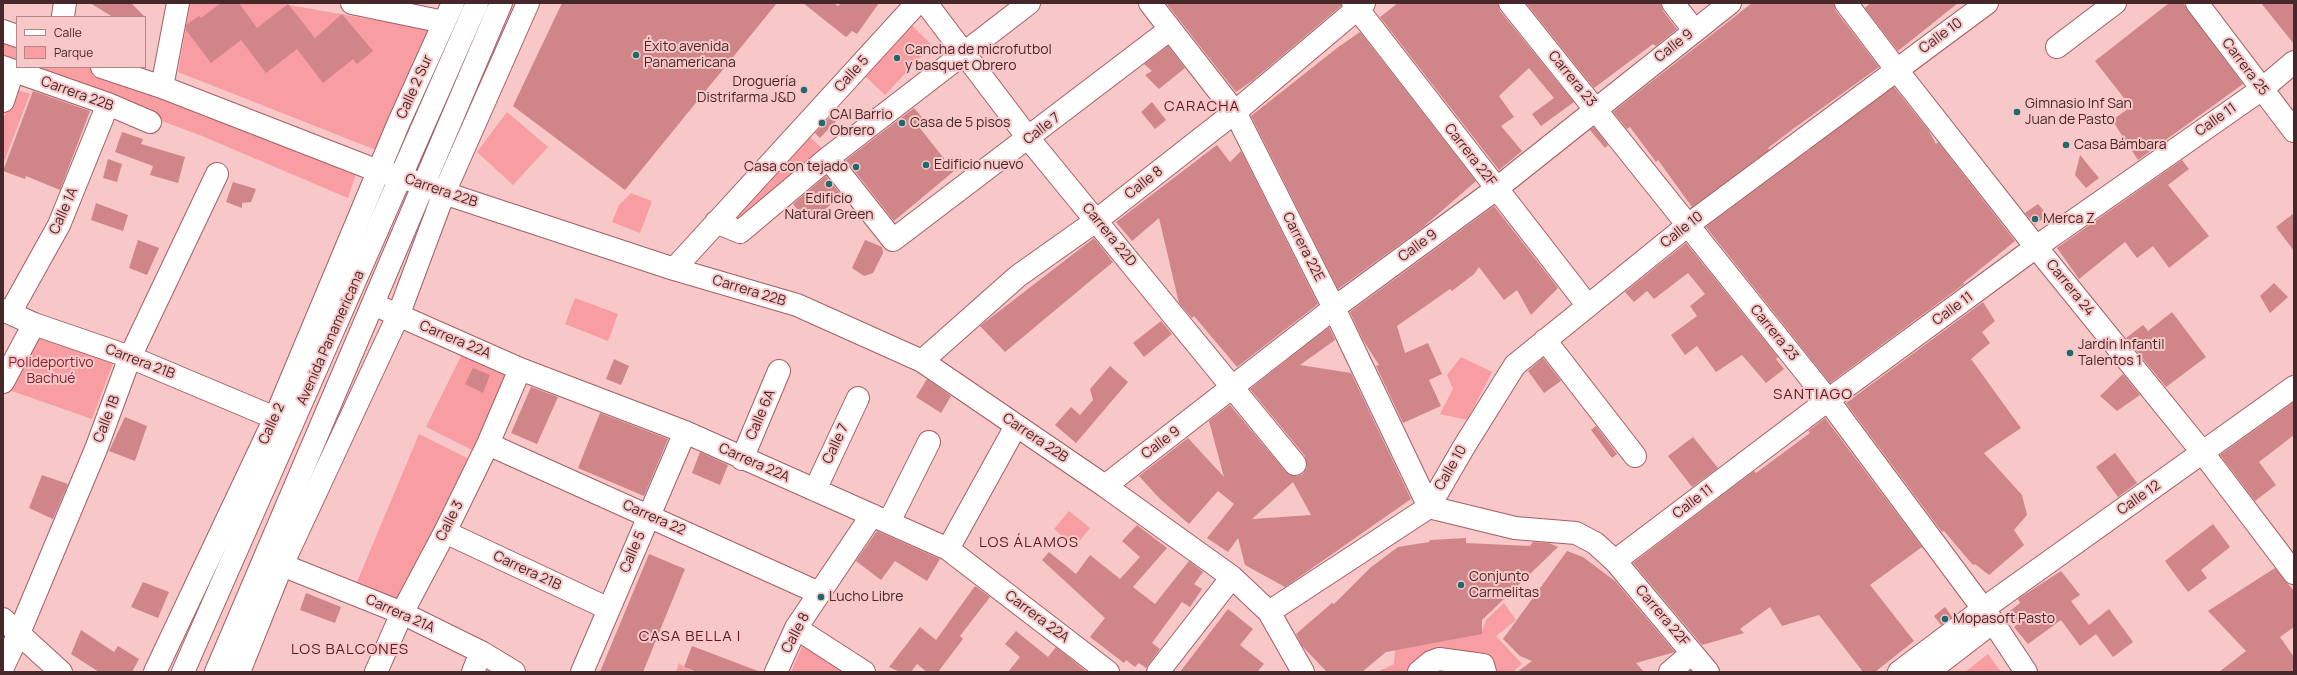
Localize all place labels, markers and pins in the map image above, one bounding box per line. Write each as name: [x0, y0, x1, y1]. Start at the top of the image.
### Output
place label: Éxito avenida Panamericana: [644, 39, 736, 72]
place label: Cancha de microfutbol y basquet Obrero: [905, 42, 1052, 74]
marker: Éxito avenida Panamericana: [631, 50, 641, 60]
marker: Cancha de microfutbol y basquet Obrero: [892, 53, 902, 63]
place label: Droguería Distrifarma J&D: [697, 74, 796, 106]
marker: Droguería Distrifarma J&D: [799, 85, 809, 95]
place label: Gimnasio Inf San Juan de Pasto: [2025, 96, 2132, 128]
place label: CAI Barrio Obrero: [830, 107, 893, 140]
marker: Gimnasio Inf San Juan de Pasto: [2012, 107, 2022, 117]
place label: Casa de 5 pisos: [910, 115, 1010, 131]
marker: CAI Barrio Obrero: [817, 118, 827, 128]
marker: Casa de 5 pisos: [897, 118, 907, 128]
place label: Casa Bámbara: [2074, 137, 2167, 153]
marker: Casa Bámbara: [2061, 140, 2071, 150]
place label: Edificio nuevo: [934, 157, 1024, 173]
place label: Casa con tejado: [744, 159, 848, 175]
marker: Edificio nuevo: [921, 160, 931, 170]
marker: Casa con tejado: [851, 162, 861, 172]
marker: Edificio Natural Green: [824, 179, 834, 189]
place label: Edificio Natural Green: [784, 191, 874, 224]
place label: Merca Z: [2043, 211, 2095, 227]
marker: Merca Z: [2030, 214, 2040, 224]
place label: Jardín Infantil Talentos 1: [2078, 337, 2164, 370]
marker: Jardín Infantil Talentos 1: [2065, 348, 2075, 358]
place label: Conjunto Carmelitas: [1469, 569, 1539, 602]
marker: Conjunto Carmelitas: [1456, 580, 1466, 590]
place label: Lucho Libre: [829, 589, 903, 605]
marker: Lucho Libre: [816, 592, 826, 602]
place label: Mopasoft Pasto: [1953, 611, 2055, 627]
marker: Mopasoft Pasto: [1940, 614, 1950, 624]

